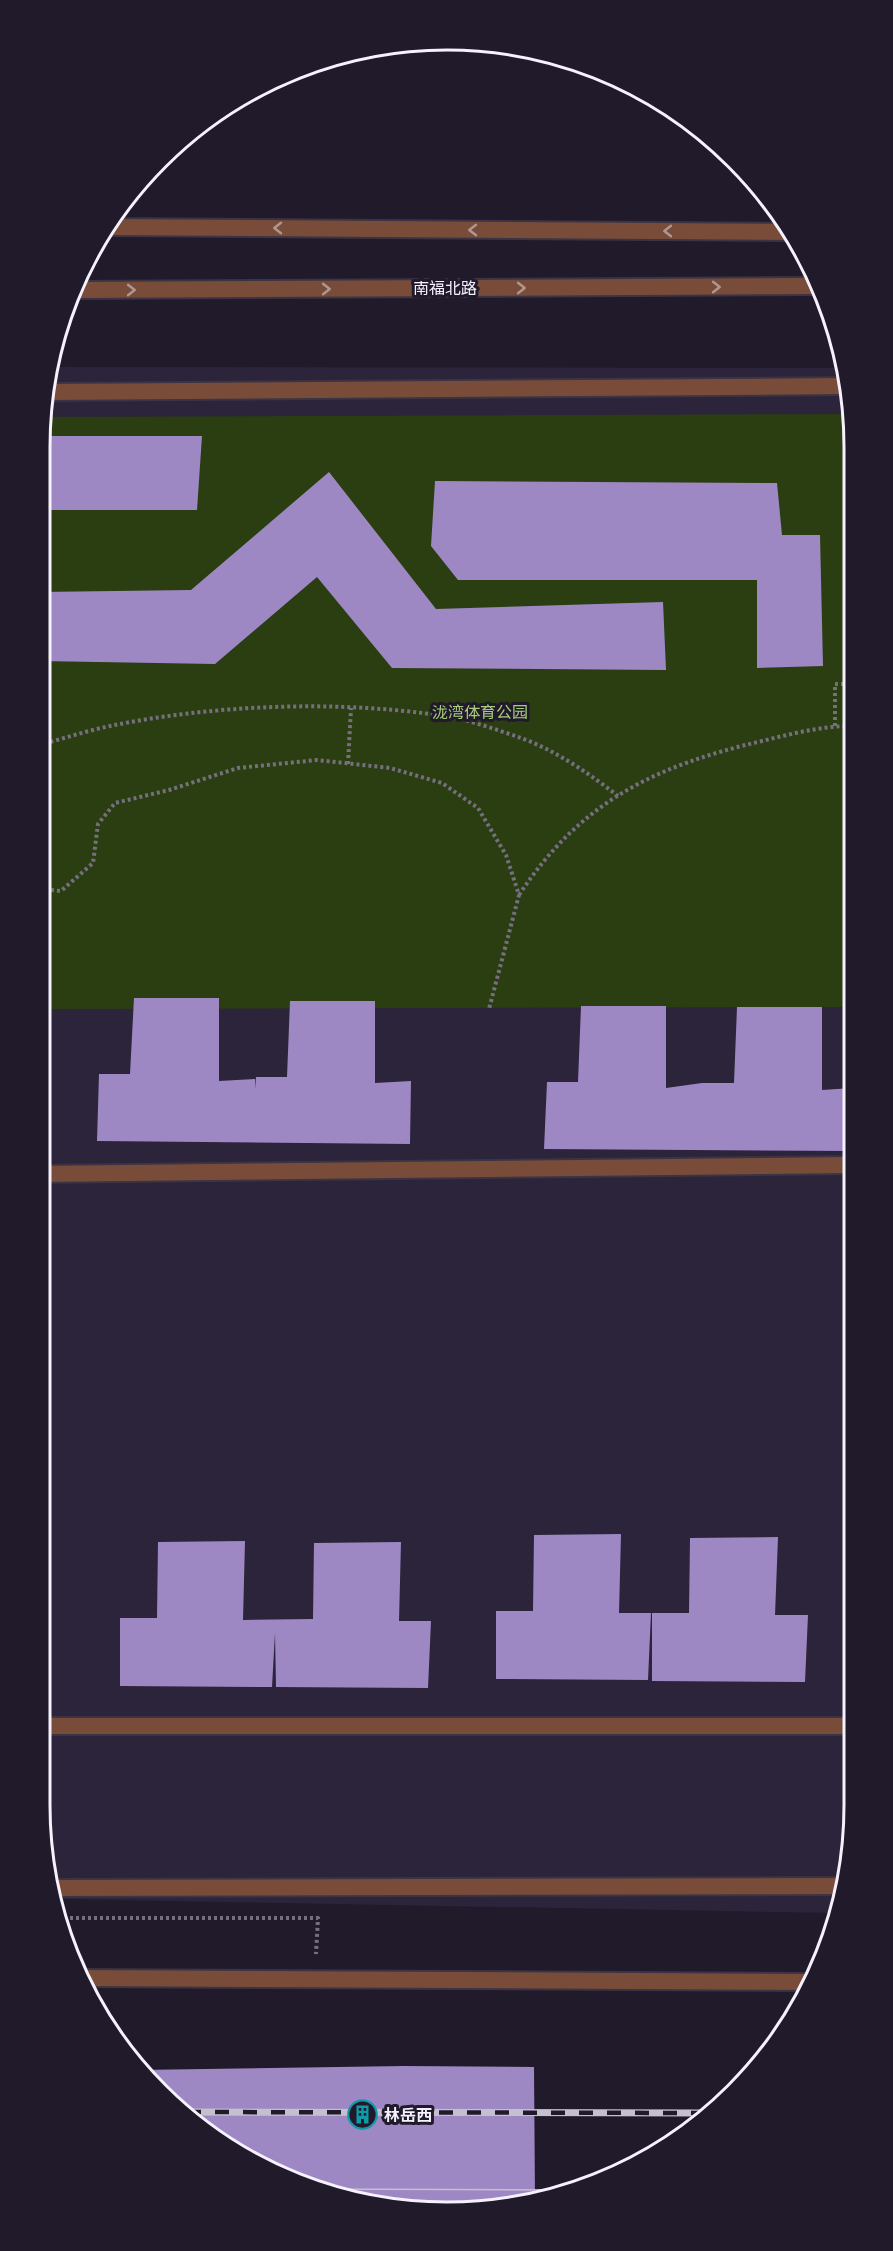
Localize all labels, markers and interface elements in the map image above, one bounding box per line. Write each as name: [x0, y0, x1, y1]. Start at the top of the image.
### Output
one-way arrow: [273, 222, 282, 235]
one-way arrow: [468, 224, 477, 236]
one-way arrow: [663, 225, 672, 237]
street label: 南福北路: [413, 278, 477, 297]
one-way arrow: [711, 281, 720, 293]
one-way arrow: [516, 282, 525, 294]
one-way arrow: [126, 283, 135, 296]
one-way arrow: [321, 283, 330, 295]
park label: 泷湾体育公园: [432, 702, 528, 721]
building icon: 林岳西: [347, 2099, 379, 2131]
place label: 林岳西: [384, 2105, 432, 2124]

